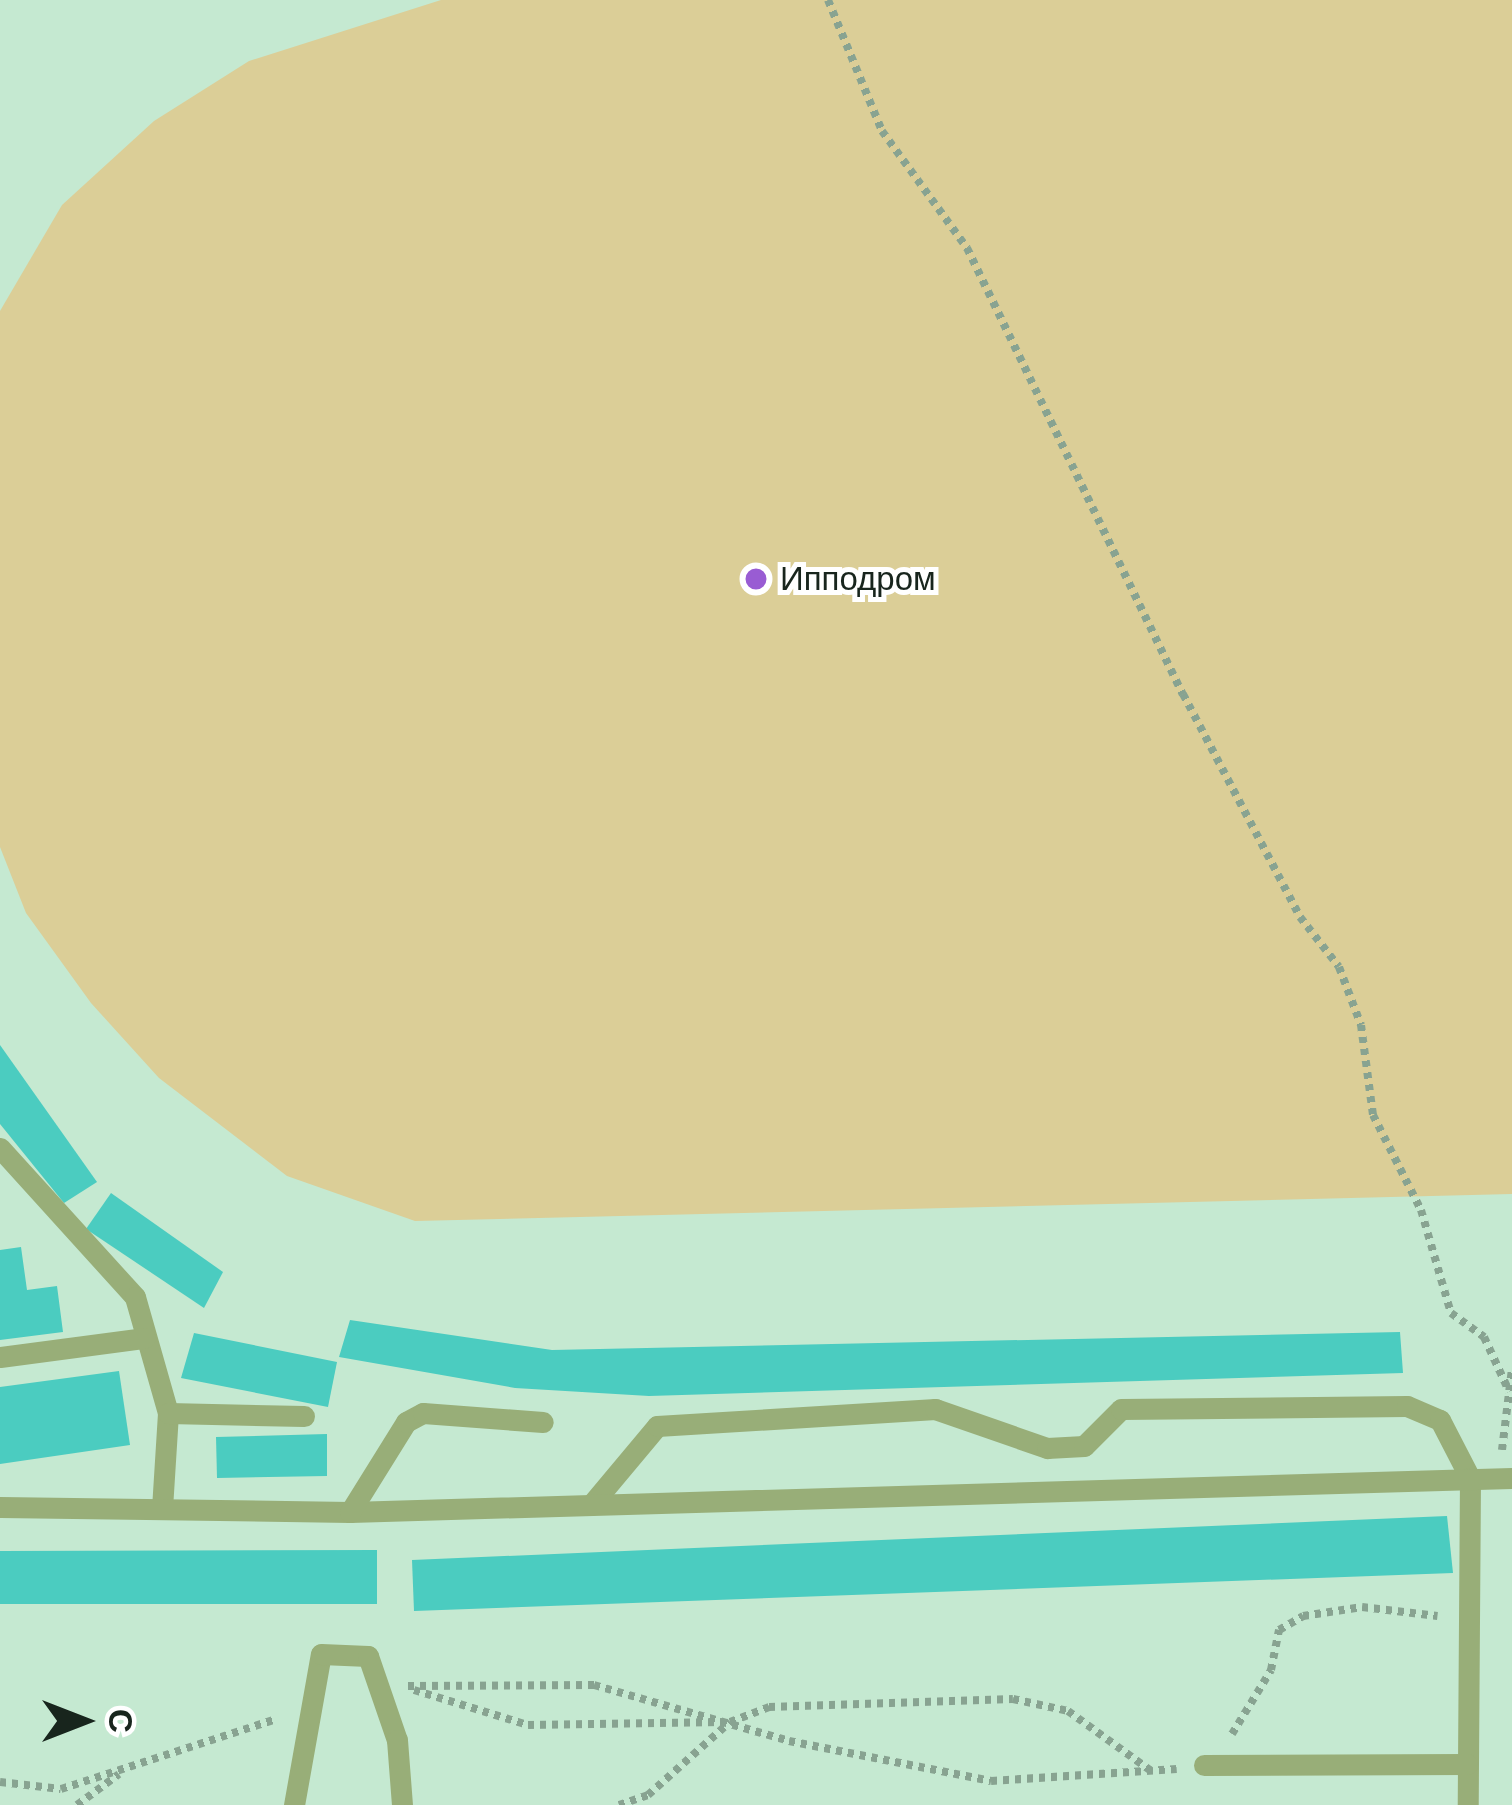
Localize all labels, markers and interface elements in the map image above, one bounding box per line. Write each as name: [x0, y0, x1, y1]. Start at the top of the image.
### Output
place label: Ипподром: [780, 559, 936, 599]
marker: Ипподром: [743, 566, 769, 592]
north arrow: [24, 1661, 144, 1781]
text: С: [102, 1709, 139, 1733]

